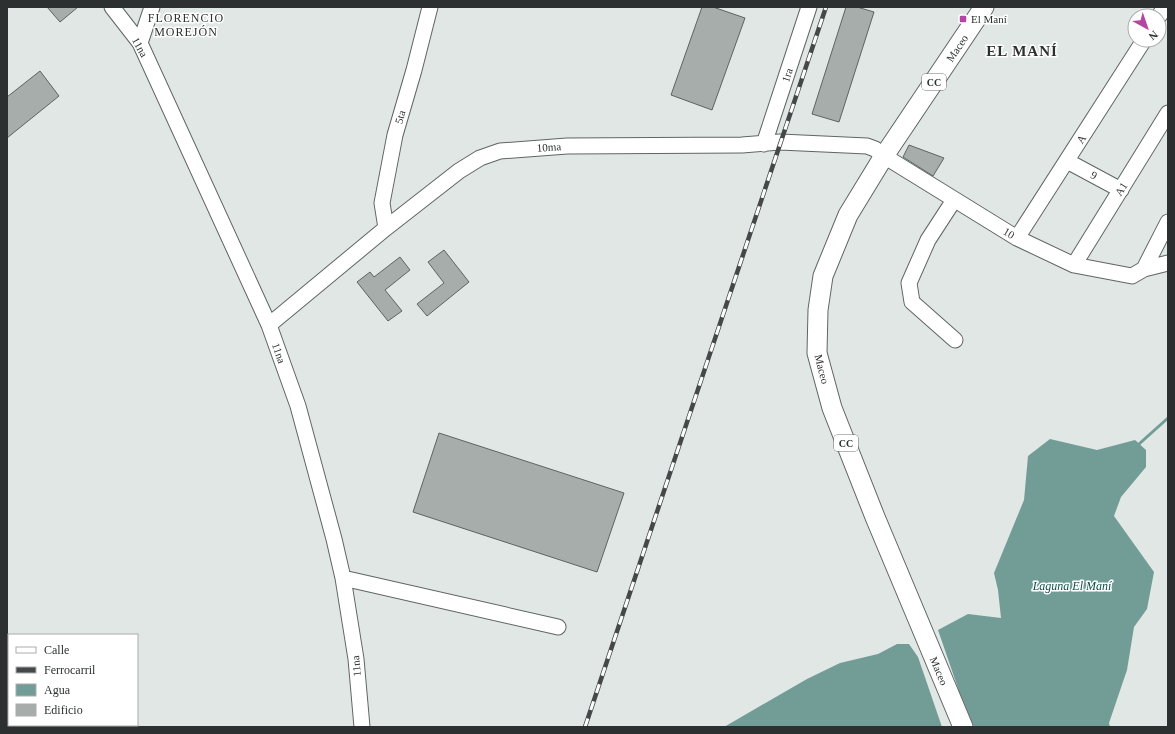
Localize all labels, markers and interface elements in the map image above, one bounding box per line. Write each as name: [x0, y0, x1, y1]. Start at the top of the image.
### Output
north arrow: [1127, 8, 1167, 48]
district label: FLORENCIO MOREJÓN: [148, 11, 224, 39]
place label: El Maní: [971, 13, 1007, 25]
marker: El Maní: [958, 14, 968, 24]
text: N: [1146, 29, 1160, 43]
street label: Maceo: [944, 32, 971, 64]
street label: 11na: [130, 35, 150, 59]
district label: EL MANÍ: [986, 43, 1058, 59]
street label: 1ra: [779, 66, 795, 84]
road number: CC: [922, 74, 946, 90]
street label: 5ta: [392, 109, 408, 125]
street label: A: [1074, 132, 1088, 146]
street label: 10ma: [536, 140, 562, 154]
street label: 9: [1089, 168, 1100, 182]
street label: A1: [1112, 180, 1130, 198]
street label: 10: [1001, 225, 1017, 241]
street label: 11na: [270, 341, 288, 365]
street label: Maceo: [813, 353, 832, 385]
road number: CC: [834, 435, 858, 451]
water label: Laguna El Maní: [1032, 579, 1113, 593]
legend: [8, 634, 138, 726]
text: Calle: [44, 643, 69, 657]
street label: 11na: [349, 655, 363, 677]
street label: Maceo: [928, 655, 951, 688]
text: Ferrocarril: [44, 663, 96, 677]
text: Agua: [44, 683, 71, 697]
text: Edificio: [44, 703, 83, 717]

